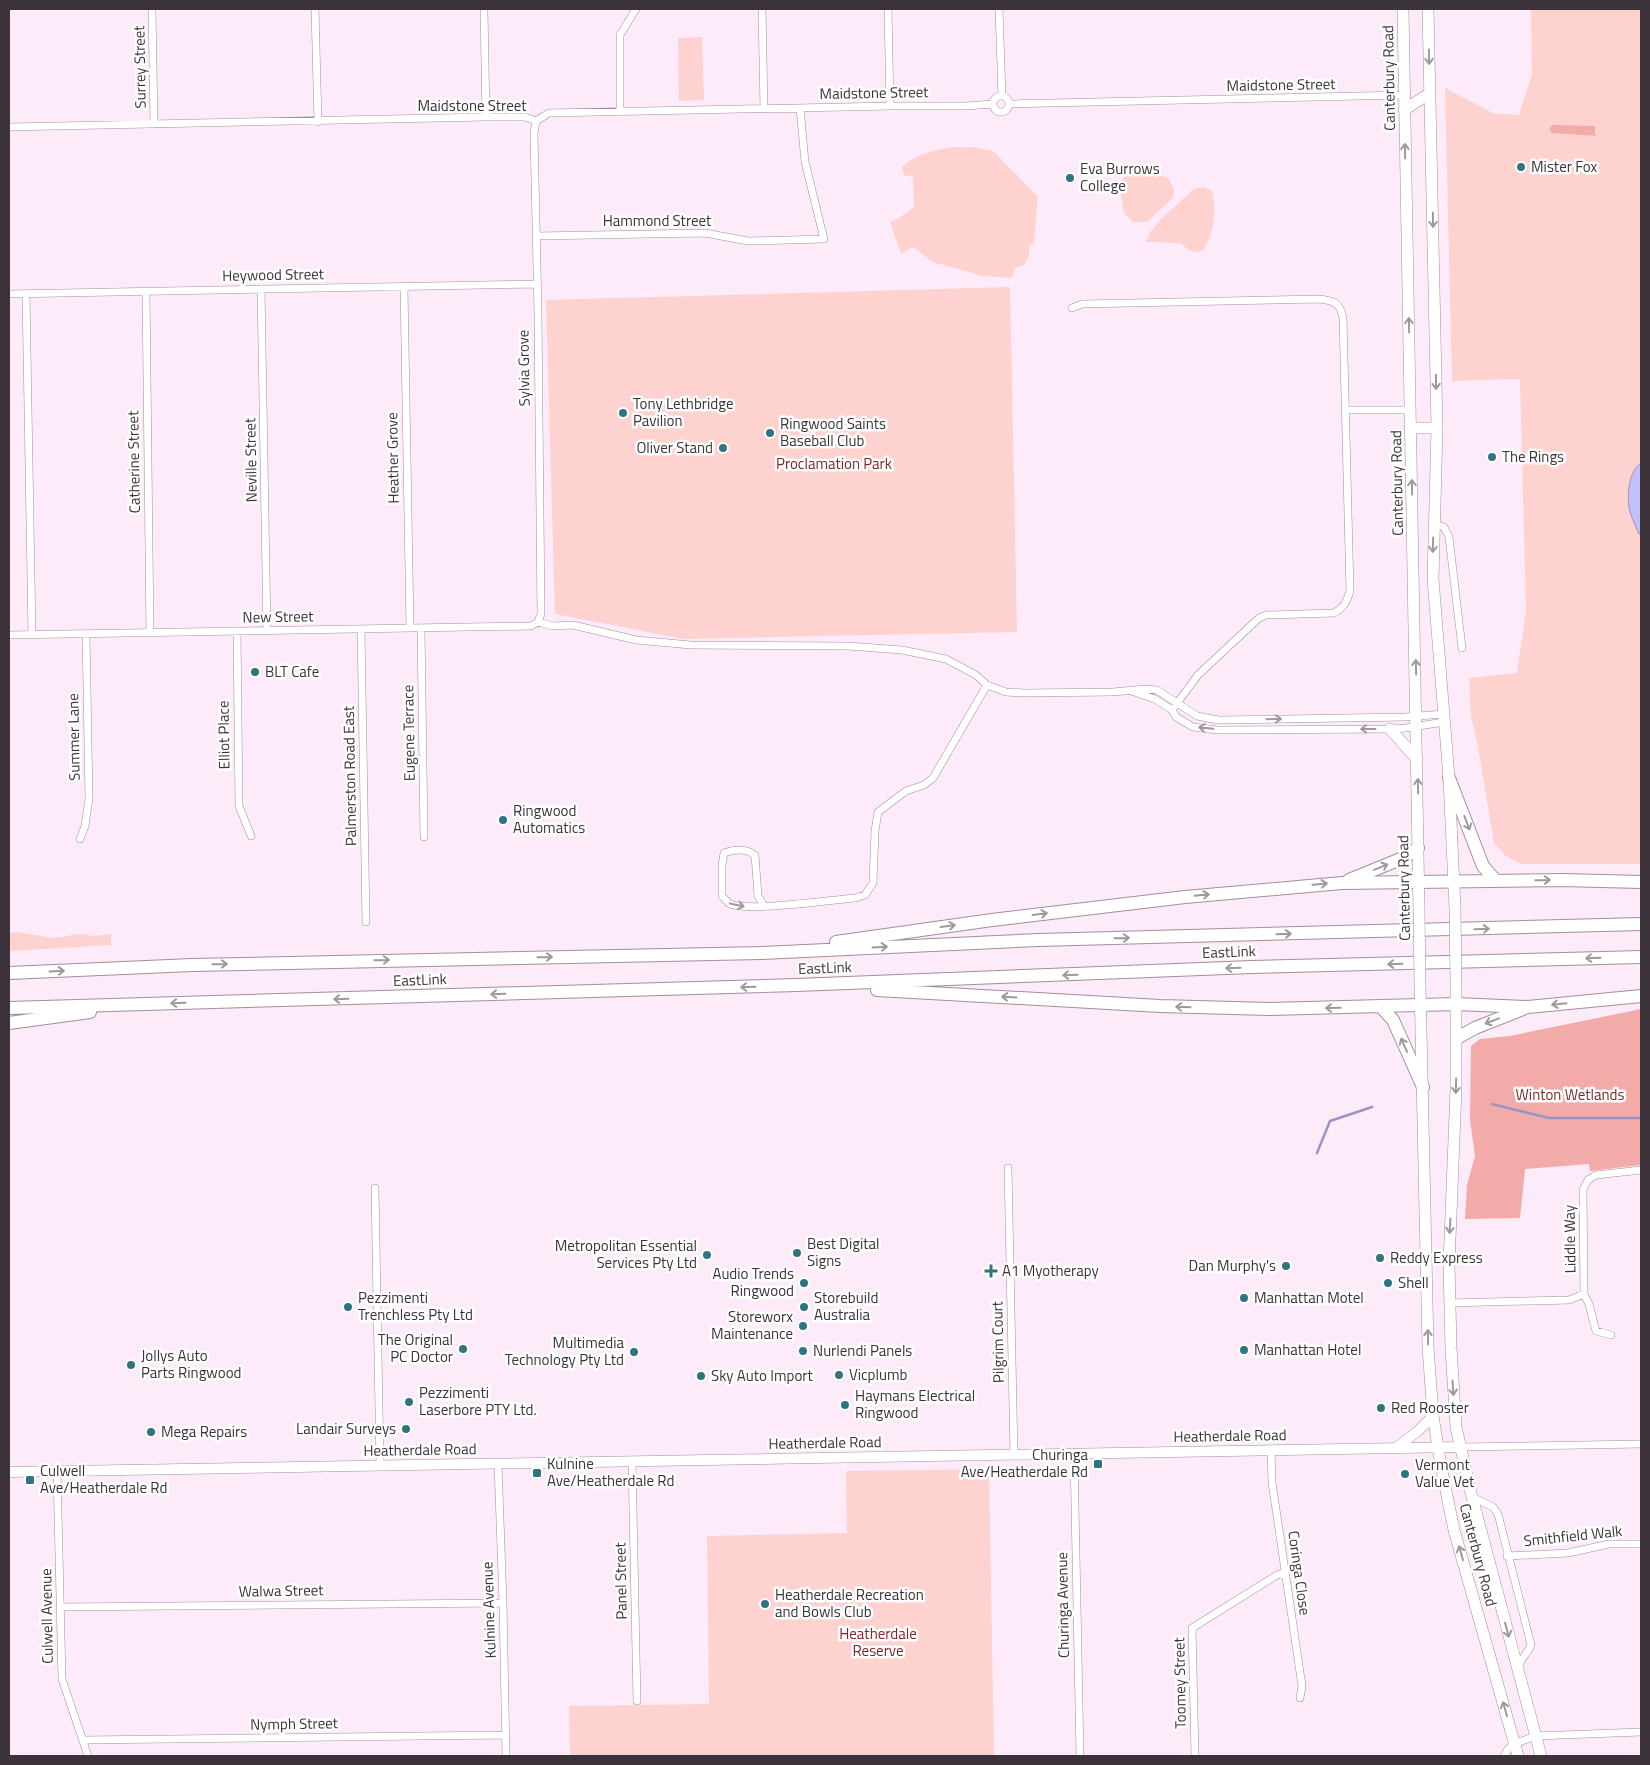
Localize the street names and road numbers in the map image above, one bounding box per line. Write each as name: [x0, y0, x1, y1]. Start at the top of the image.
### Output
street label: Surrey Street: [127, 25, 152, 109]
street label: Canterbury Road: [1376, 25, 1401, 131]
street label: Maidstone Street: [1226, 72, 1336, 97]
street label: Maidstone Street: [819, 80, 929, 105]
street label: Maidstone Street: [417, 94, 527, 117]
street label: Hammond Street: [603, 209, 712, 232]
street label: Heywood Street: [222, 262, 325, 287]
street label: Sylvia Grove: [511, 329, 536, 407]
street label: Catherine Street: [121, 410, 146, 514]
street label: Heather Grove: [380, 412, 405, 504]
street label: Neville Street: [238, 417, 263, 502]
street label: Canterbury Road: [1384, 430, 1409, 536]
street label: New Street: [242, 604, 314, 629]
street label: Eugene Terrace: [396, 685, 421, 781]
street label: Summer Lane: [61, 693, 86, 781]
street label: Elliot Place: [211, 700, 236, 770]
street label: Palmerston Road East: [337, 705, 362, 846]
street label: Canterbury Road: [1391, 835, 1416, 941]
street label: EastLink: [1202, 939, 1256, 964]
street label: EastLink: [798, 955, 852, 980]
street label: EastLink: [393, 967, 447, 992]
street label: Liddle Way: [1557, 1205, 1582, 1273]
street label: Pilgrim Court: [985, 1300, 1010, 1383]
street label: Heatherdale Road: [1173, 1423, 1287, 1448]
street label: Heatherdale Road: [768, 1430, 882, 1455]
street label: Heatherdale Road: [363, 1437, 477, 1462]
street label: Canterbury Road: [1454, 1501, 1503, 1609]
street label: Smithfield Walk: [1523, 1519, 1623, 1552]
street label: Coringa Close: [1282, 1529, 1317, 1617]
street label: Panel Street: [608, 1541, 633, 1620]
street label: Churinga Avenue: [1050, 1552, 1075, 1658]
street label: Kulnine Avenue: [475, 1561, 502, 1659]
street label: Culwell Avenue: [34, 1568, 59, 1664]
street label: Walwa Street: [238, 1578, 324, 1603]
street label: Toomey Street: [1167, 1636, 1192, 1729]
street label: Nymph Street: [250, 1711, 339, 1736]

